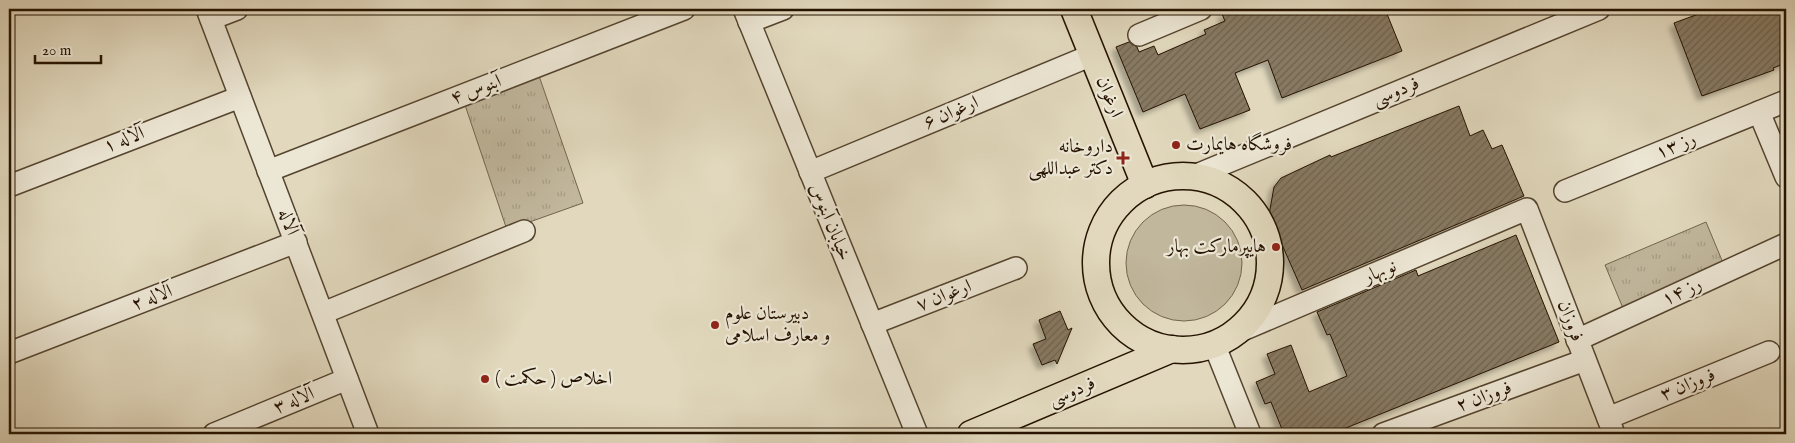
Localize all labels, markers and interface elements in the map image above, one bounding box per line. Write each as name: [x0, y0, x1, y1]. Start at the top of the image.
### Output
scale bar: [35, 32, 101, 64]
text: 20 m: [42, 41, 72, 60]
street label: آبنوس ۴: [447, 69, 507, 111]
street label: فردوسی: [1369, 72, 1423, 112]
street label: ارغوان: [1090, 73, 1128, 121]
street label: ارغوان ۶: [920, 91, 982, 135]
street label: آلاله ۱: [100, 121, 150, 159]
street label: رز ۱۳: [1652, 127, 1700, 165]
place label: فروشگاه هایمارت: [1186, 131, 1292, 157]
place label: داروخانه دکتر عبداللهی: [1029, 135, 1113, 181]
marker: فروشگاه هایمارت: [1170, 139, 1182, 151]
marker: داروخانه دکتر عبداللهی: [1117, 152, 1129, 164]
street label: خیابان آبنوس: [804, 180, 856, 264]
street label: آلاله: [272, 205, 305, 240]
place label: هایپرمارکت بهار: [1165, 235, 1266, 259]
marker: هایپرمارکت بهار: [1270, 241, 1282, 253]
street label: نوبهار: [1358, 254, 1400, 290]
street label: رز ۱۴: [1658, 272, 1706, 312]
street label: ارغوان ۷: [913, 274, 975, 318]
street label: آلاله ۲: [128, 279, 178, 317]
street label: فروزان: [1551, 297, 1589, 345]
place label: دبیرستان علوم و معارف اسلامی: [725, 302, 830, 348]
marker: دبیرستان علوم و معارف اسلامی: [709, 319, 721, 331]
street label: فروزان ۳: [1657, 363, 1719, 407]
place label: اخلاص ( حکمت ): [495, 367, 612, 391]
street label: فردوسی: [1045, 371, 1099, 413]
marker: اخلاص ( حکمت ): [479, 373, 491, 385]
street label: فروزان ۲: [1453, 376, 1515, 418]
street label: آلاله ۳: [270, 381, 320, 420]

